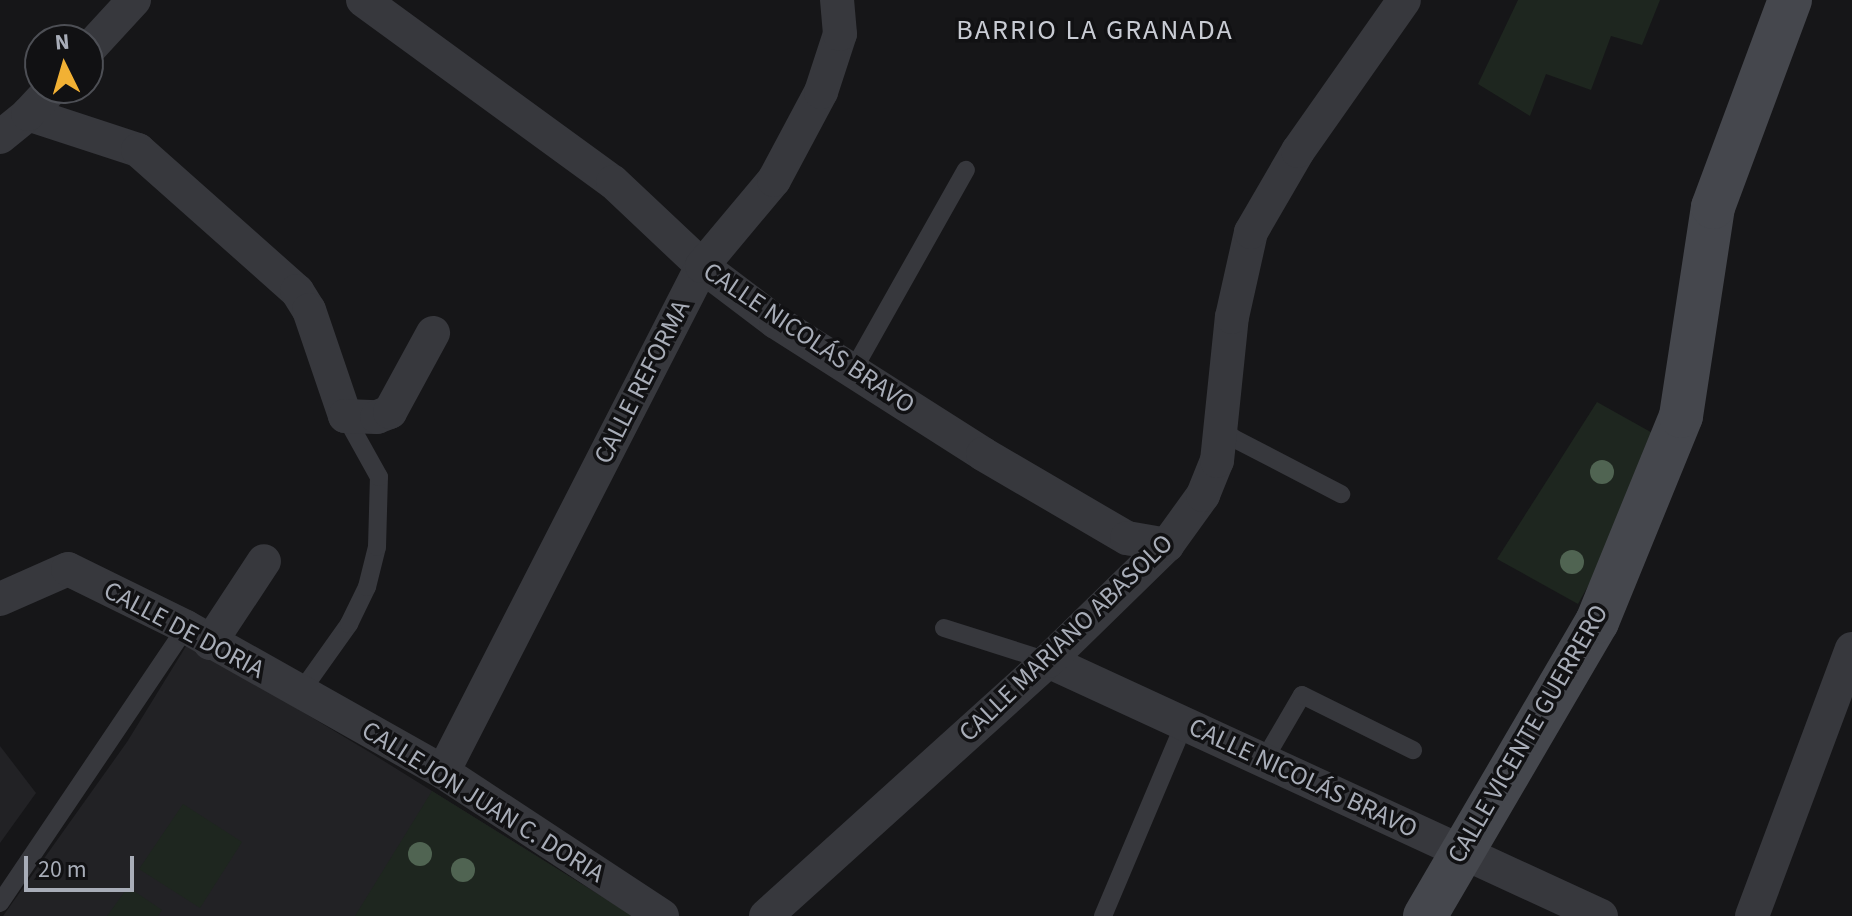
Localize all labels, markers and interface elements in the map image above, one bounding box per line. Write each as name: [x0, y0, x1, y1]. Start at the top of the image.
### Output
district label: BARRIO LA GRANADA: [956, 13, 1234, 47]
north arrow: [24, 24, 104, 104]
text: N: [53, 26, 71, 59]
street label: CALLE NICOLÁS BRAVO: [697, 256, 921, 420]
street label: CALLE REFORMA: [587, 295, 697, 469]
street label: CALLE MARIANO ABASOLO: [953, 528, 1179, 748]
street label: CALLE DE DORIA: [99, 575, 269, 685]
street label: CALLE VICENTE GUERRERO: [1441, 599, 1615, 869]
street label: CALLE NICOLÁS BRAVO: [1184, 711, 1422, 845]
street label: CALLEJON JUAN C. DORIA: [356, 715, 610, 889]
scale bar: [28, 840, 138, 890]
text: 20 m: [38, 852, 87, 887]

